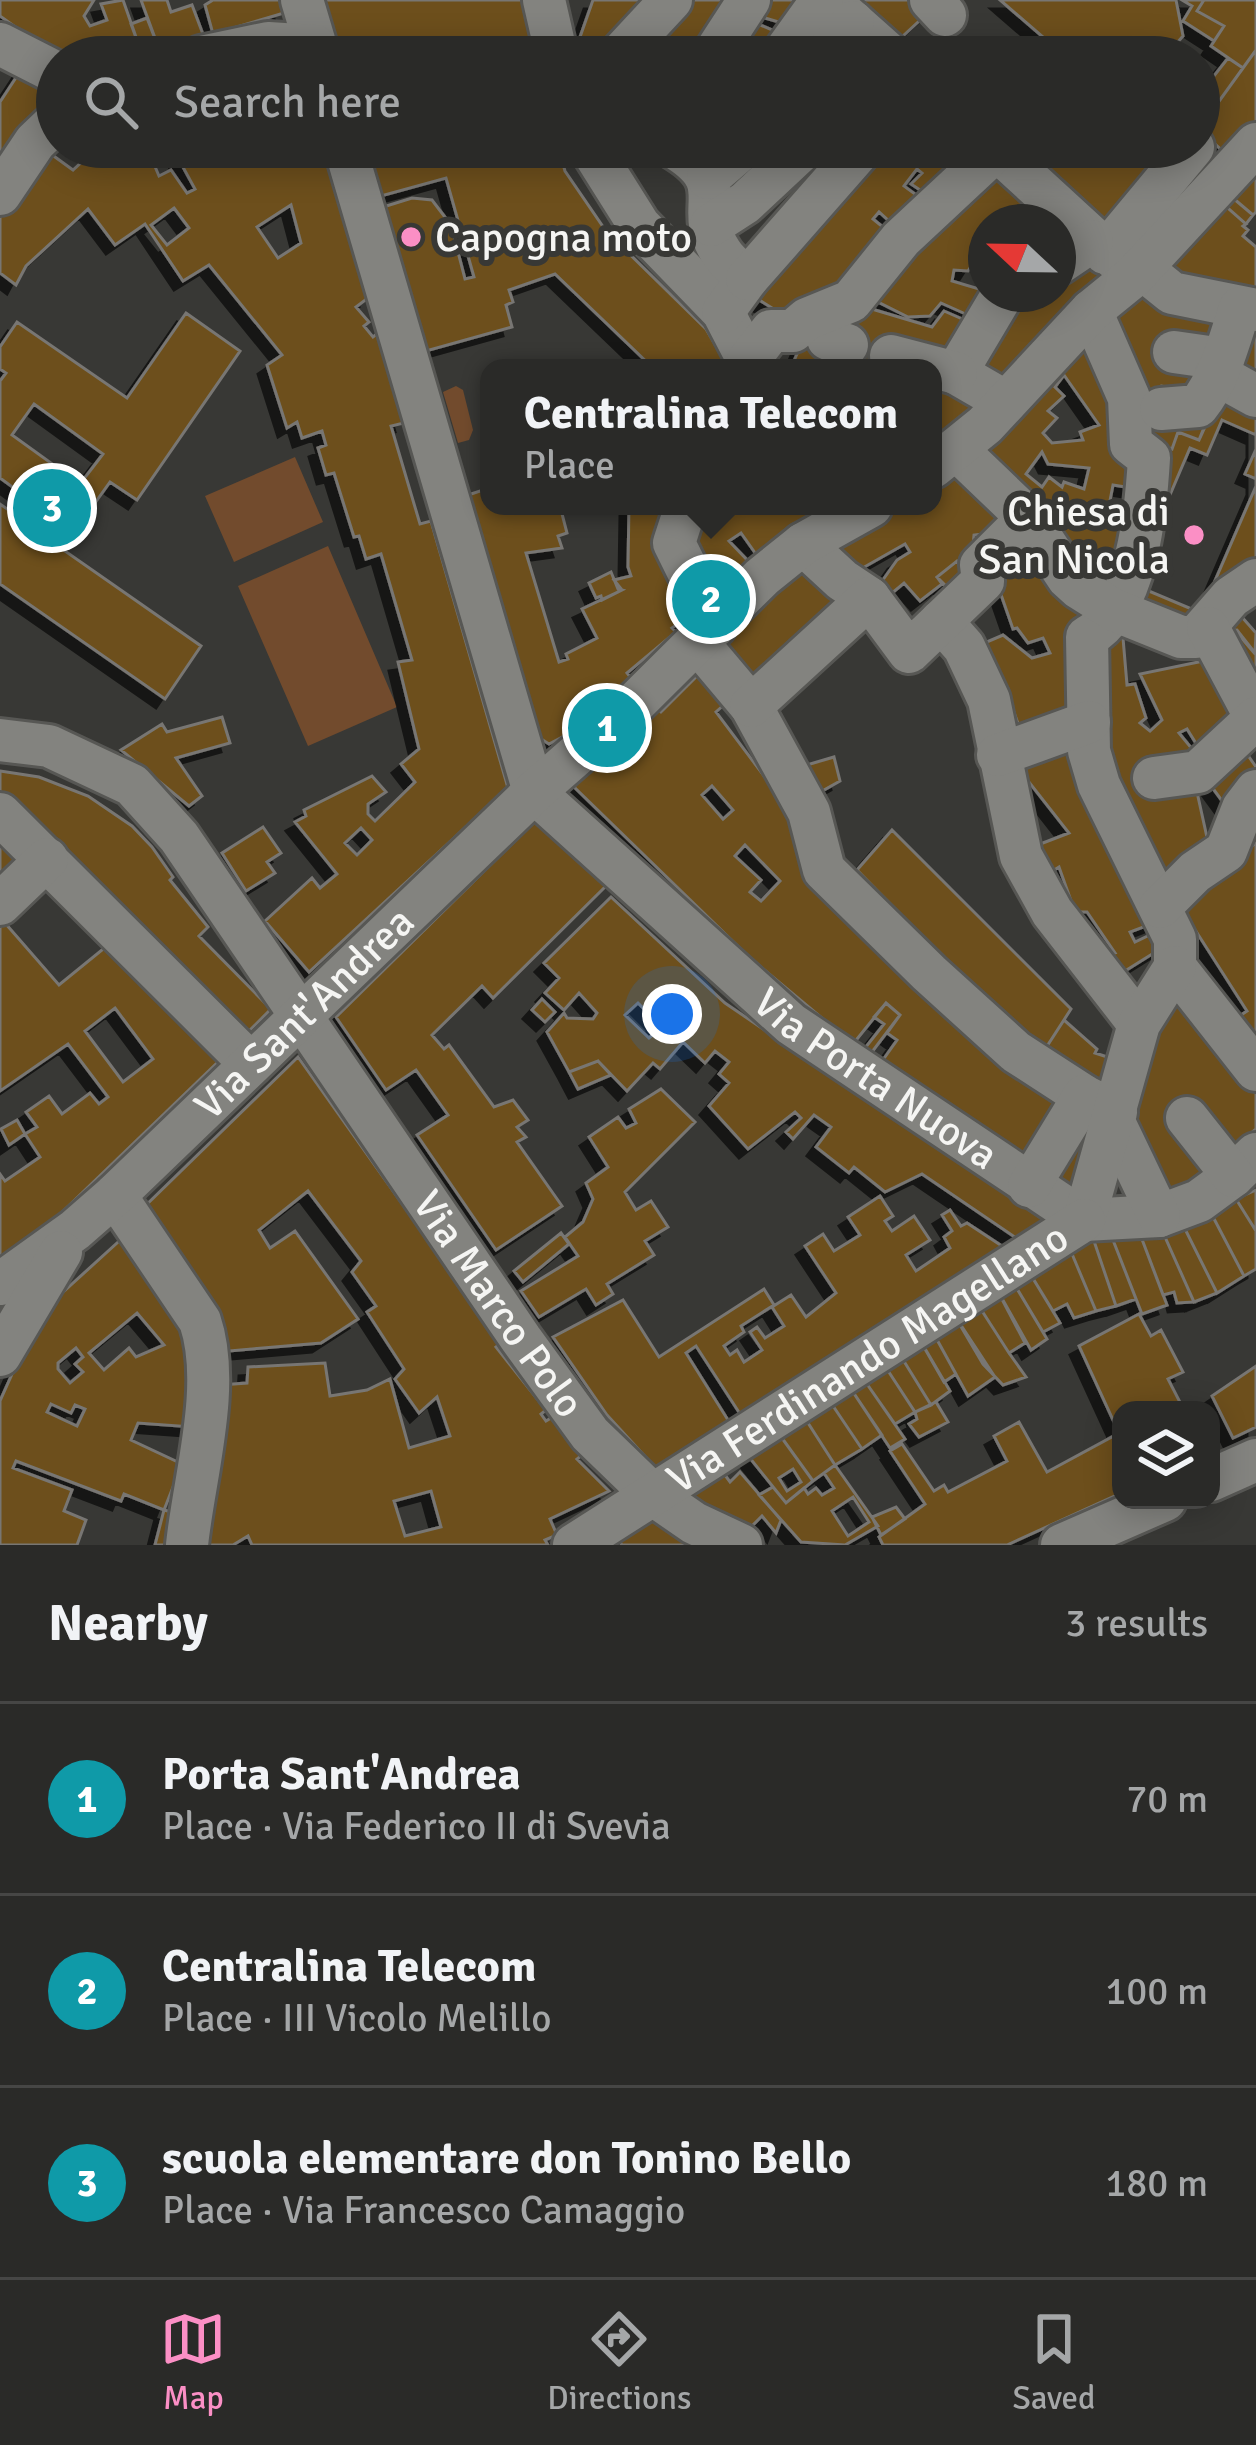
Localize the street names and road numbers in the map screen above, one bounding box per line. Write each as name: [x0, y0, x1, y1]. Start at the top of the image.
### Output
street label: Via Sant'Andrea: [184, 896, 424, 1130]
street label: Via Porta Nuova: [743, 977, 1008, 1181]
street label: Via Marco Polo: [402, 1181, 595, 1428]
street label: Via Ferdinando Magellano: [657, 1211, 1077, 1505]

